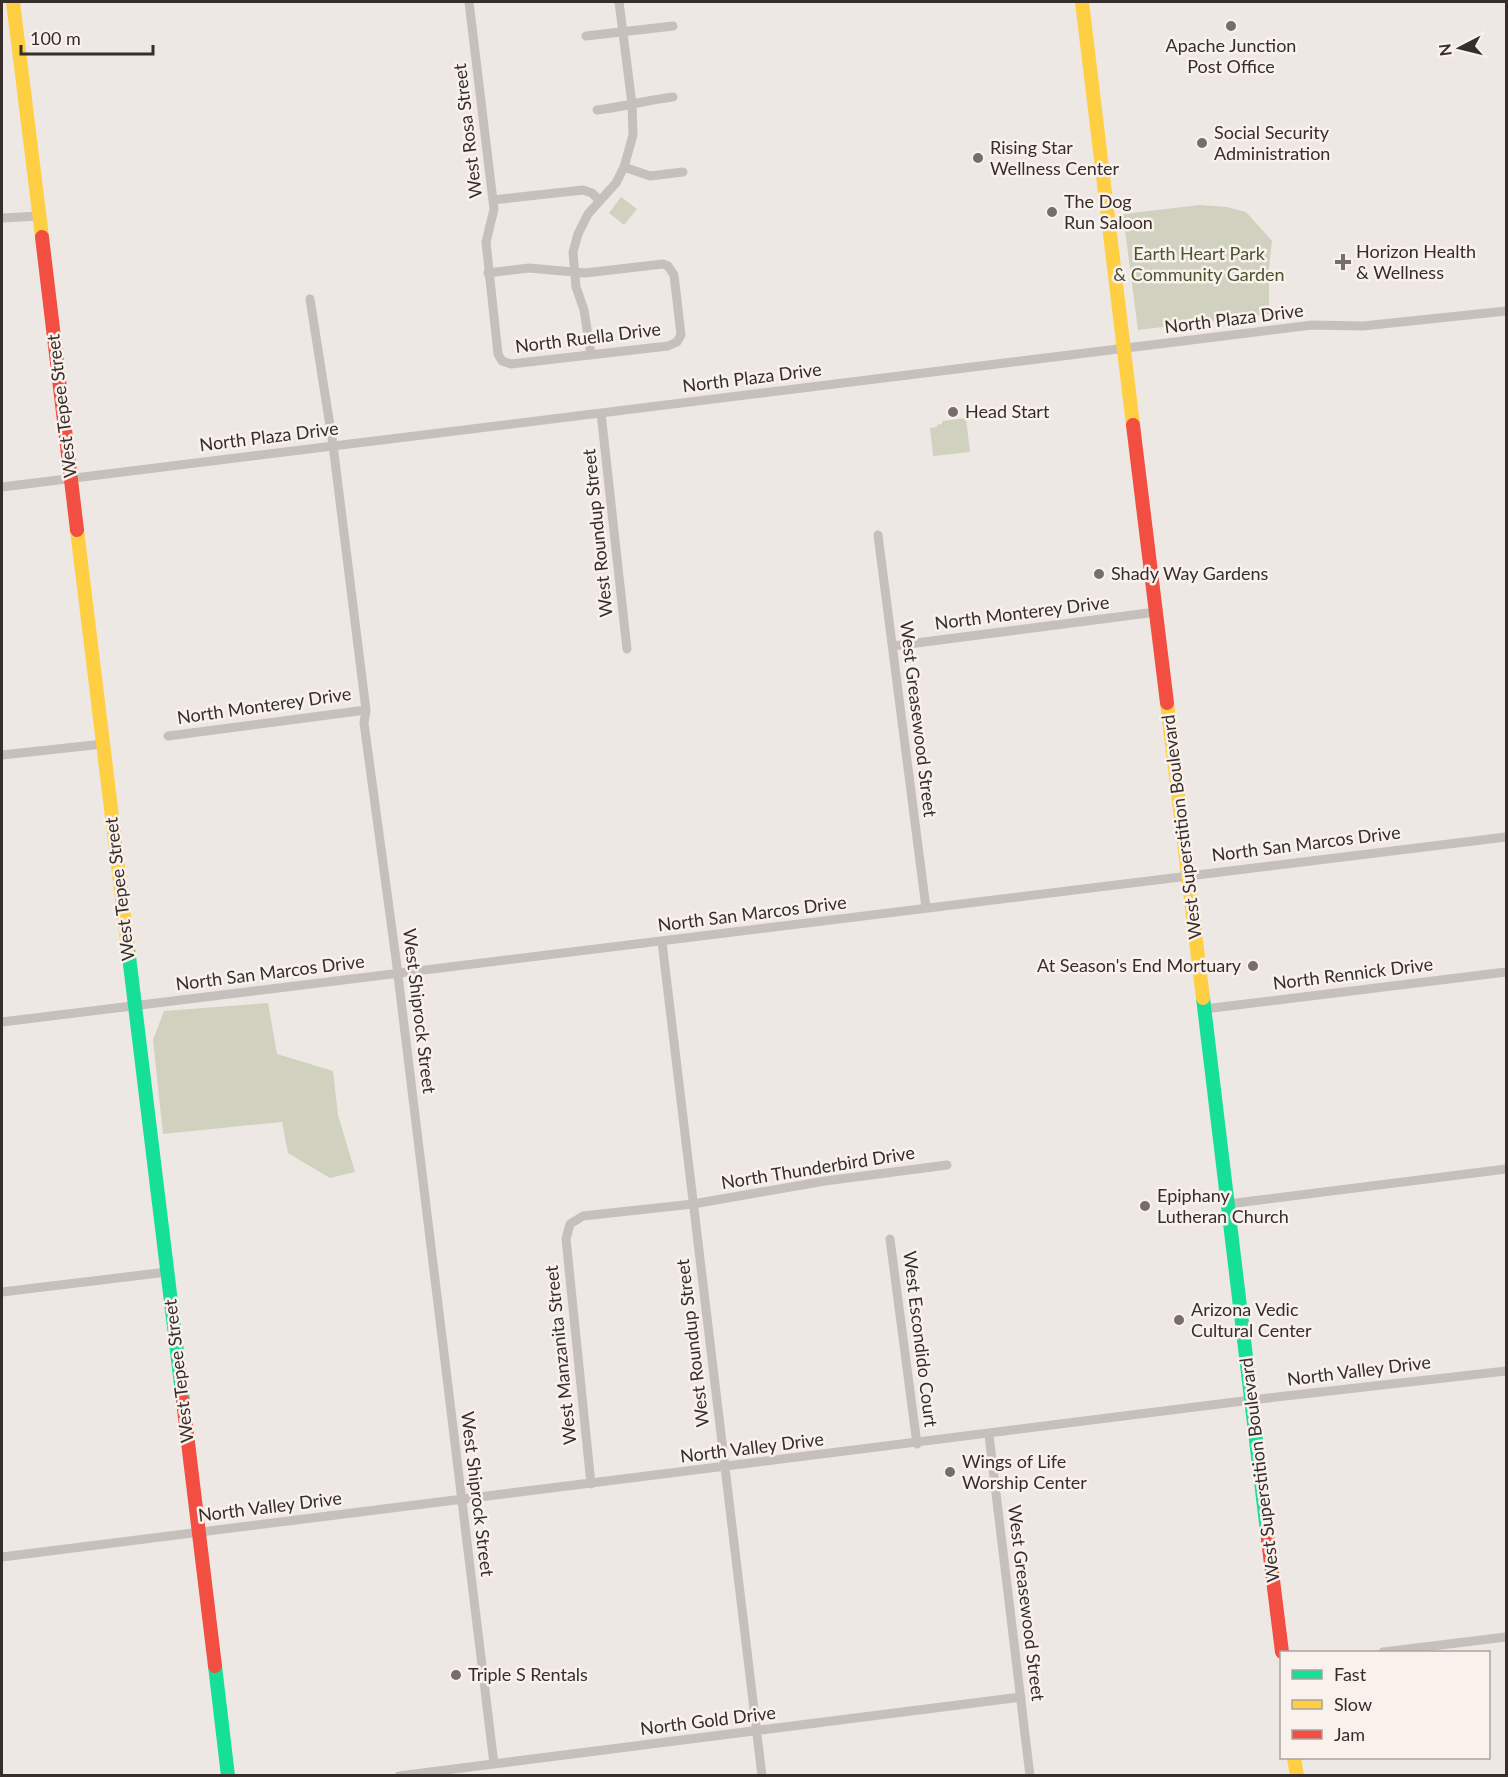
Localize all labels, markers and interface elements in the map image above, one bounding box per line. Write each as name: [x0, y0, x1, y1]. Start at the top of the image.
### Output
scale bar: [21, 18, 153, 56]
north arrow: [1430, 18, 1490, 78]
marker: Apache Junction Post Office: [1224, 19, 1238, 33]
text: 100 m: [30, 27, 81, 49]
place label: Apache Junction Post Office: [1166, 34, 1296, 77]
text: N: [1434, 43, 1455, 57]
street label: West Rosa Street: [448, 62, 486, 200]
place label: Social Security Administration: [1214, 121, 1330, 164]
place label: Rising Star Wellness Center: [990, 136, 1120, 179]
marker: Social Security Administration: [1195, 136, 1209, 150]
marker: Rising Star Wellness Center: [971, 151, 985, 165]
place label: The Dog Run Saloon: [1064, 190, 1153, 233]
marker: The Dog Run Saloon: [1045, 205, 1059, 219]
place label: Horizon Health & Wellness: [1356, 240, 1476, 283]
park label: Earth Heart Park & Community Garden: [1113, 242, 1285, 285]
marker: Horizon Health & Wellness: [1334, 253, 1352, 271]
street label: North Plaza Drive: [1163, 299, 1305, 337]
street label: North Ruella Drive: [514, 317, 662, 357]
street label: West Tepee Street: [41, 333, 81, 479]
street label: North Plaza Drive: [681, 358, 823, 396]
place label: Head Start: [965, 400, 1050, 422]
marker: Head Start: [946, 405, 960, 419]
street label: North Plaza Drive: [198, 417, 340, 455]
street label: West Roundup Street: [577, 447, 617, 618]
place label: Shady Way Gardens: [1111, 562, 1269, 584]
marker: Shady Way Gardens: [1092, 567, 1106, 581]
street label: North Monterey Drive: [933, 590, 1110, 634]
street label: West Greasewood Street: [896, 620, 942, 819]
street label: North Monterey Drive: [175, 682, 352, 728]
street label: West Superstition Boulevard: [1156, 714, 1206, 941]
street label: West Tepee Street: [99, 816, 139, 962]
street label: North San Marcos Drive: [1210, 821, 1402, 866]
street label: North San Marcos Drive: [656, 891, 848, 936]
street label: West Shiprock Street: [399, 927, 441, 1095]
street label: North San Marcos Drive: [174, 950, 366, 995]
street label: North Rennick Drive: [1272, 952, 1434, 994]
place label: At Season's End Mortuary: [1037, 954, 1242, 976]
marker: At Season's End Mortuary: [1246, 959, 1260, 973]
street label: North Thunderbird Drive: [719, 1141, 916, 1193]
place label: Epiphany Lutheran Church: [1157, 1184, 1289, 1227]
marker: Epiphany Lutheran Church: [1138, 1199, 1152, 1213]
street label: West Escondido Court: [899, 1250, 943, 1429]
street label: West Roundup Street: [671, 1257, 713, 1428]
street label: West Manzanita Street: [540, 1264, 580, 1446]
street label: West Tepee Street: [158, 1298, 198, 1444]
place label: Arizona Vedic Cultural Center: [1191, 1298, 1312, 1341]
marker: Arizona Vedic Cultural Center: [1172, 1313, 1186, 1327]
street label: North Valley Drive: [1286, 1350, 1432, 1390]
street label: West Superstition Boulevard: [1234, 1357, 1284, 1584]
street label: West Shiprock Street: [457, 1410, 499, 1578]
street label: North Valley Drive: [679, 1427, 825, 1467]
place label: Wings of Life Worship Center: [962, 1450, 1087, 1493]
marker: Wings of Life Worship Center: [943, 1465, 957, 1479]
street label: North Valley Drive: [197, 1486, 343, 1526]
street label: West Greasewood Street: [1004, 1504, 1050, 1703]
legend: [1280, 1651, 1490, 1759]
place label: Triple S Rentals: [468, 1663, 588, 1685]
text: Fast: [1334, 1663, 1367, 1685]
marker: Triple S Rentals: [449, 1668, 463, 1682]
text: Slow: [1334, 1693, 1372, 1715]
street label: North Gold Drive: [639, 1701, 777, 1739]
text: Jam: [1334, 1723, 1365, 1745]

